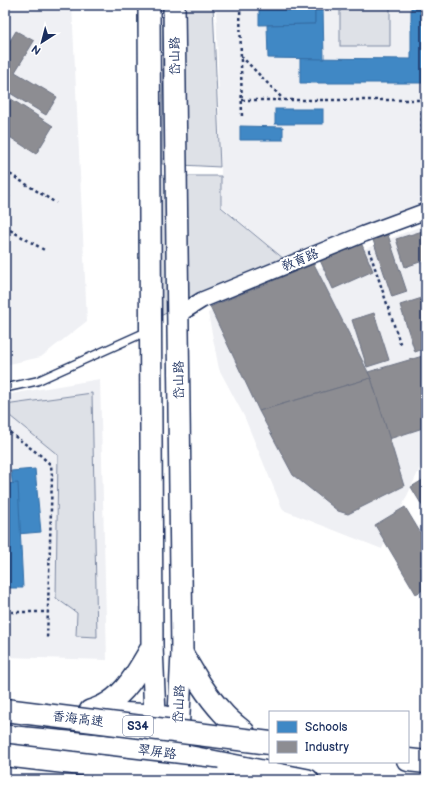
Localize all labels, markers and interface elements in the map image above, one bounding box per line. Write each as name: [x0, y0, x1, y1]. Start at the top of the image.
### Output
north arrow: [22, 22, 62, 62]
street label: 岱山路: [167, 36, 183, 76]
text: N: [29, 42, 44, 57]
street label: 教育路: [279, 245, 321, 275]
street label: 岱山路: [171, 360, 187, 400]
street label: 岱山路: [170, 684, 188, 724]
street label: 香海高速: [51, 708, 105, 730]
legend: [269, 711, 409, 763]
road number: S34: [123, 716, 153, 736]
text: Schools: [305, 720, 348, 735]
text: Industry: [305, 740, 350, 755]
street label: 翠屏路: [137, 741, 177, 763]

